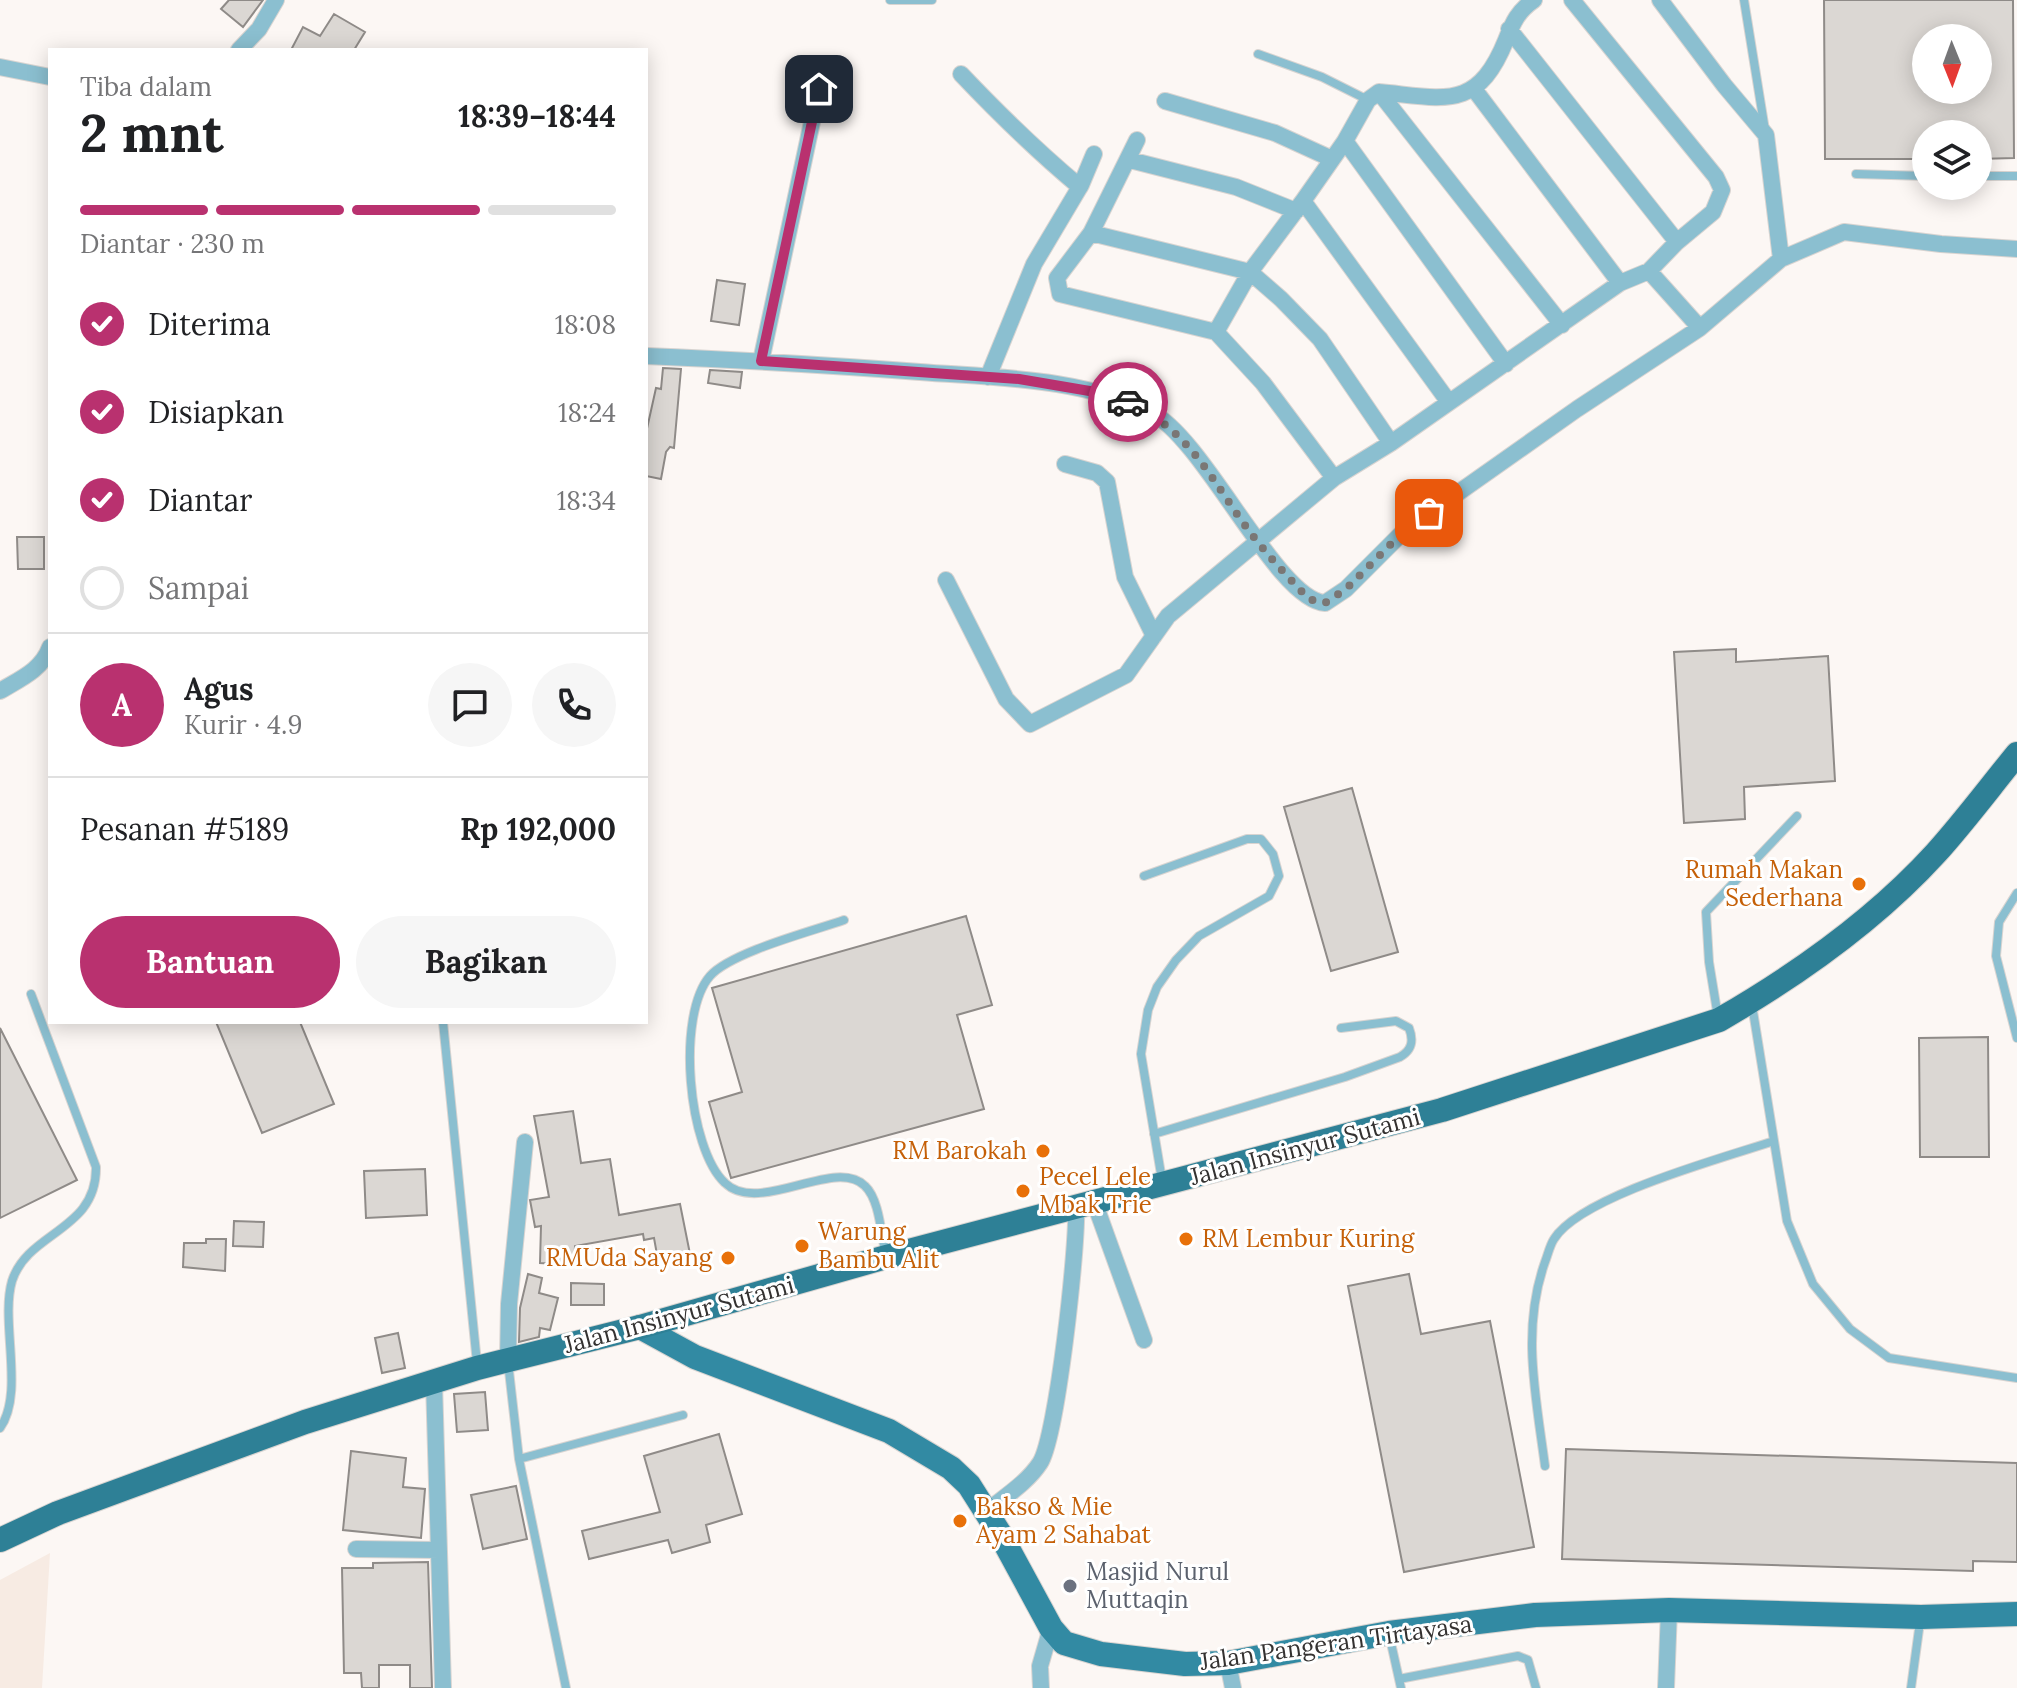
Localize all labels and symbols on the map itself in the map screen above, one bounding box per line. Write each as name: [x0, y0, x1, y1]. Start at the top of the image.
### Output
north arrow: [1912, 24, 1992, 104]
pin: [785, 55, 853, 123]
courier: [1088, 362, 1168, 442]
pin: [1395, 479, 1463, 547]
place label: Rumah Makan Sederhana: [1685, 854, 1843, 913]
marker: Rumah Makan Sederhana: [1850, 875, 1868, 893]
street label: Jalan Insinyur Sutami: [1186, 1101, 1423, 1192]
place label: RM Barokah: [892, 1135, 1027, 1166]
marker: RM Barokah: [1034, 1142, 1052, 1160]
place label: Pecel Lele Mbak Trie: [1039, 1161, 1152, 1220]
marker: Pecel Lele Mbak Trie: [1014, 1182, 1032, 1200]
place label: Warung Bambu Alit: [818, 1216, 940, 1275]
place label: RM Lembur Kuring: [1202, 1223, 1415, 1254]
marker: RM Lembur Kuring: [1177, 1230, 1195, 1248]
marker: Warung Bambu Alit: [793, 1237, 811, 1255]
place label: RMUda Sayang: [546, 1242, 713, 1273]
marker: RMUda Sayang: [719, 1249, 737, 1267]
street label: Jalan Insinyur Sutami: [560, 1269, 797, 1360]
place label: Bakso & Mie Ayam 2 Sahabat: [975, 1491, 1152, 1550]
marker: Bakso & Mie Ayam 2 Sahabat: [951, 1512, 969, 1530]
place label: Masjid Nurul Muttaqin: [1086, 1556, 1229, 1615]
marker: Masjid Nurul Muttaqin: [1061, 1577, 1079, 1595]
street label: Jalan Pangeran Tirtayasa: [1197, 1608, 1474, 1677]

